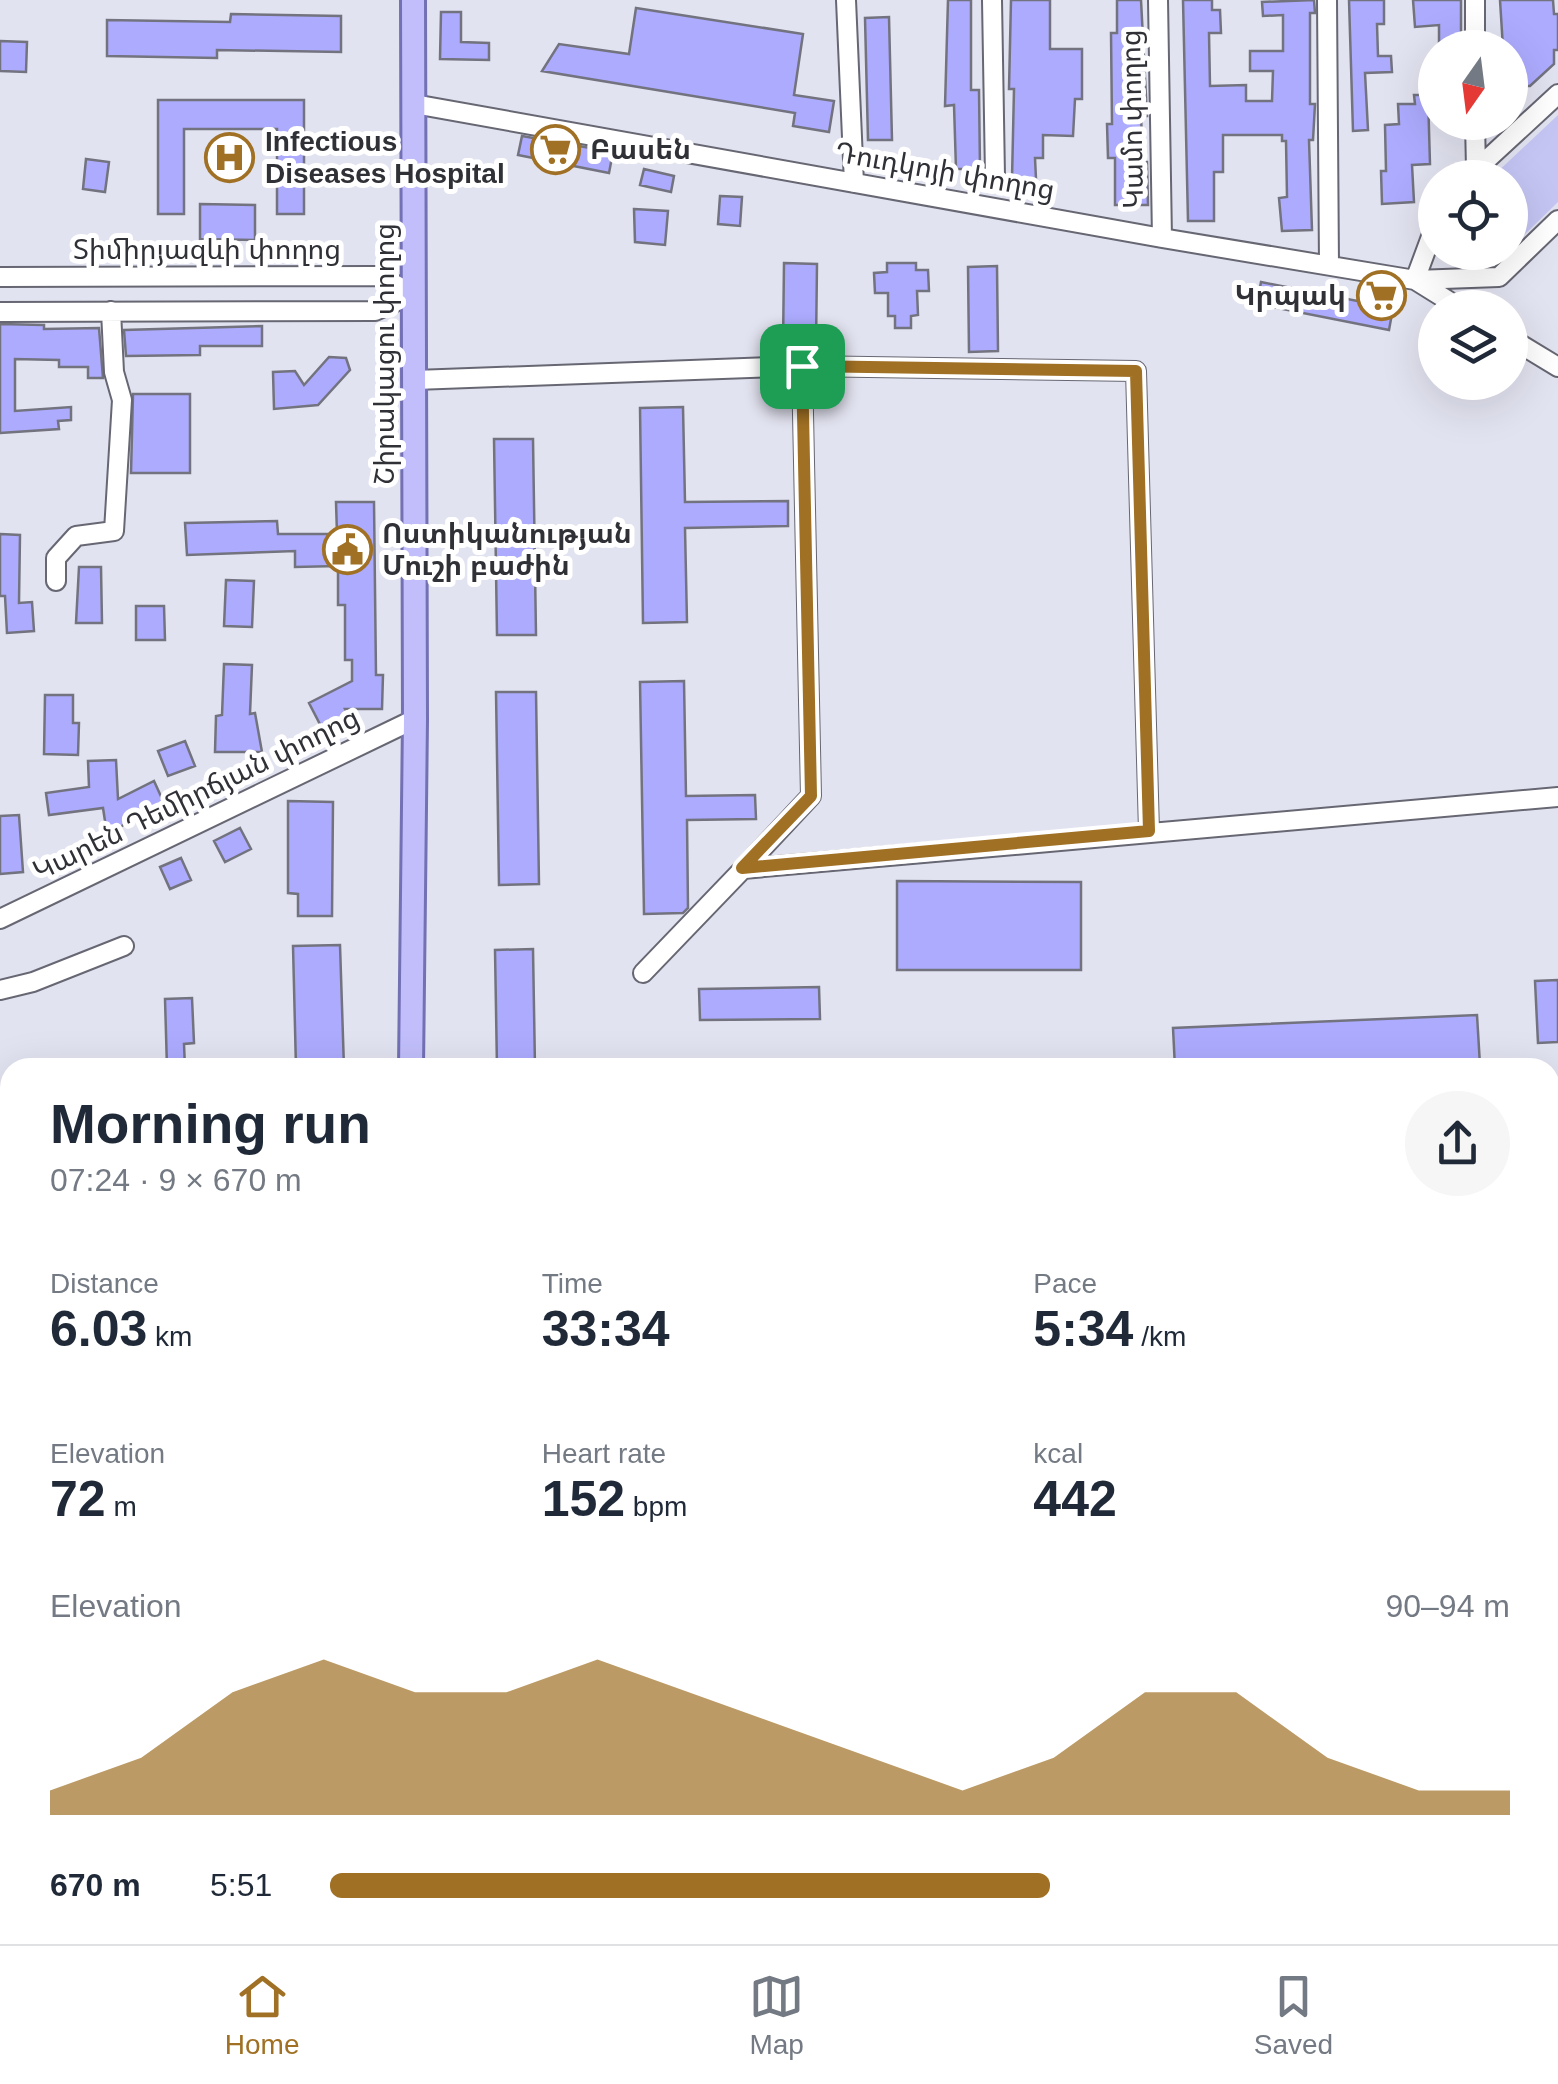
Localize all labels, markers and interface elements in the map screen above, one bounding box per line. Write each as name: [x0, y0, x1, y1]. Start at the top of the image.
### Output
street label: Կամո փողոց: [1115, 29, 1150, 209]
north arrow: [1418, 30, 1528, 140]
map controls: [1418, 30, 1528, 400]
supermarket icon: Բասեն: [529, 123, 581, 175]
place label: Infectious Diseases Hospital: [265, 126, 505, 189]
hospital icon: Infectious Diseases Hospital: [204, 131, 256, 183]
place label: Բասեն: [590, 134, 691, 165]
street label: Դուդկոյի փողոց: [833, 136, 1057, 207]
button: locate: [1418, 160, 1528, 270]
street label: Շիրակացու փողոց: [369, 223, 401, 485]
street label: Տիմիրյազևի փողոց: [73, 234, 341, 266]
supermarket icon: Կրպակ: [1355, 269, 1407, 321]
place label: Կրպակ: [1235, 280, 1346, 312]
button: layers: [1418, 290, 1528, 400]
pin: [760, 324, 845, 409]
icon: arrive: [775, 339, 830, 394]
place label: Ոստիկանության Մուշի բաժին: [382, 518, 632, 582]
public building icon: Ոստիկանության Մուշի բաժին: [321, 523, 373, 575]
street label: Կարեն Դեմիրճյան փողոց: [28, 701, 364, 887]
button: share: [1405, 1091, 1510, 1196]
text: Morning run: [50, 1093, 371, 1155]
text: 07:24 · 9 × 670 m: [50, 1162, 302, 1198]
text: Distance: [50, 1268, 159, 1299]
text: Time: [542, 1268, 603, 1299]
text: Pace: [1033, 1268, 1097, 1299]
text: 6.03: [50, 1301, 147, 1357]
text: 33:34: [542, 1301, 670, 1357]
text: 5:34: [1033, 1301, 1133, 1357]
text: km: [147, 1321, 192, 1352]
text: /km: [1133, 1321, 1186, 1352]
text: Elevation: [50, 1438, 165, 1469]
text: Heart rate: [542, 1438, 666, 1469]
text: kcal: [1033, 1438, 1083, 1469]
text: 72: [50, 1471, 106, 1527]
text: 152: [542, 1471, 625, 1527]
text: 442: [1033, 1471, 1117, 1527]
text: m: [106, 1491, 137, 1522]
text: bpm: [625, 1491, 687, 1522]
text: Elevation: [50, 1588, 182, 1624]
text: 90–94 m: [1385, 1588, 1510, 1624]
text: 670 m: [50, 1867, 141, 1903]
text: 5:51: [210, 1867, 272, 1903]
tab: Home: [225, 1969, 300, 2061]
tab: Map: [749, 1969, 804, 2061]
tab: Saved: [1254, 1969, 1333, 2061]

